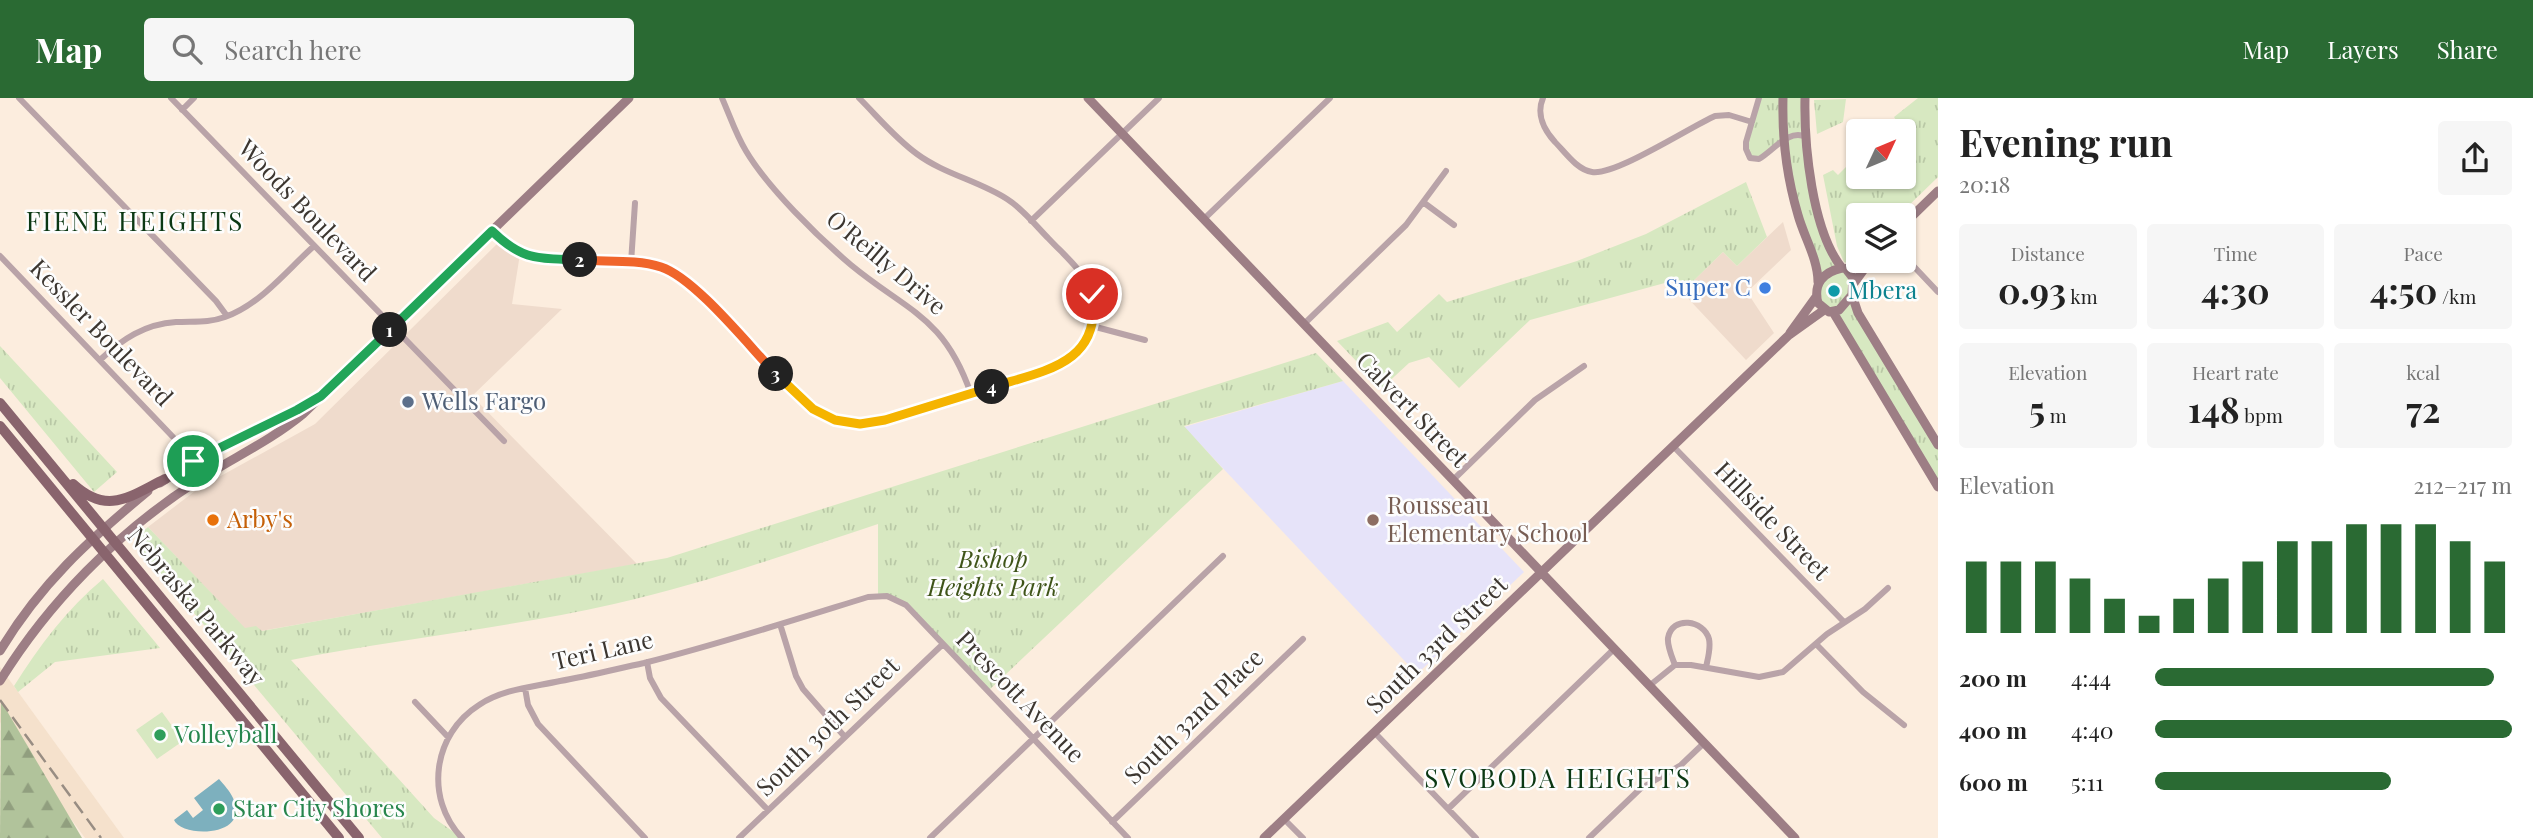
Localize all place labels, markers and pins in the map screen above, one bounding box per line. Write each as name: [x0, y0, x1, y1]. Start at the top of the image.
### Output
pin: 2: [562, 242, 598, 278]
pin: [1062, 264, 1122, 324]
place label: Super C: [1665, 270, 1751, 302]
place label: Mbera: [1848, 273, 1917, 305]
marker: Super C: [1757, 280, 1773, 296]
marker: Mbera: [1826, 283, 1842, 299]
pin: 1: [372, 313, 408, 348]
pin: 3: [758, 356, 794, 392]
pin: 4: [974, 370, 1010, 404]
place label: Wells Fargo: [421, 384, 546, 416]
marker: Wells Fargo: [400, 394, 416, 410]
pin: [163, 431, 223, 491]
place label: Rousseau Elementary School: [1387, 488, 1589, 548]
place label: Arby's: [226, 502, 293, 534]
marker: Arby's: [205, 512, 221, 528]
marker: Rousseau Elementary School: [1365, 512, 1381, 528]
place label: Volleyball: [173, 717, 277, 749]
marker: Volleyball: [152, 727, 168, 743]
place label: Star City Shores: [233, 791, 405, 823]
marker: Star City Shores: [211, 801, 227, 817]

